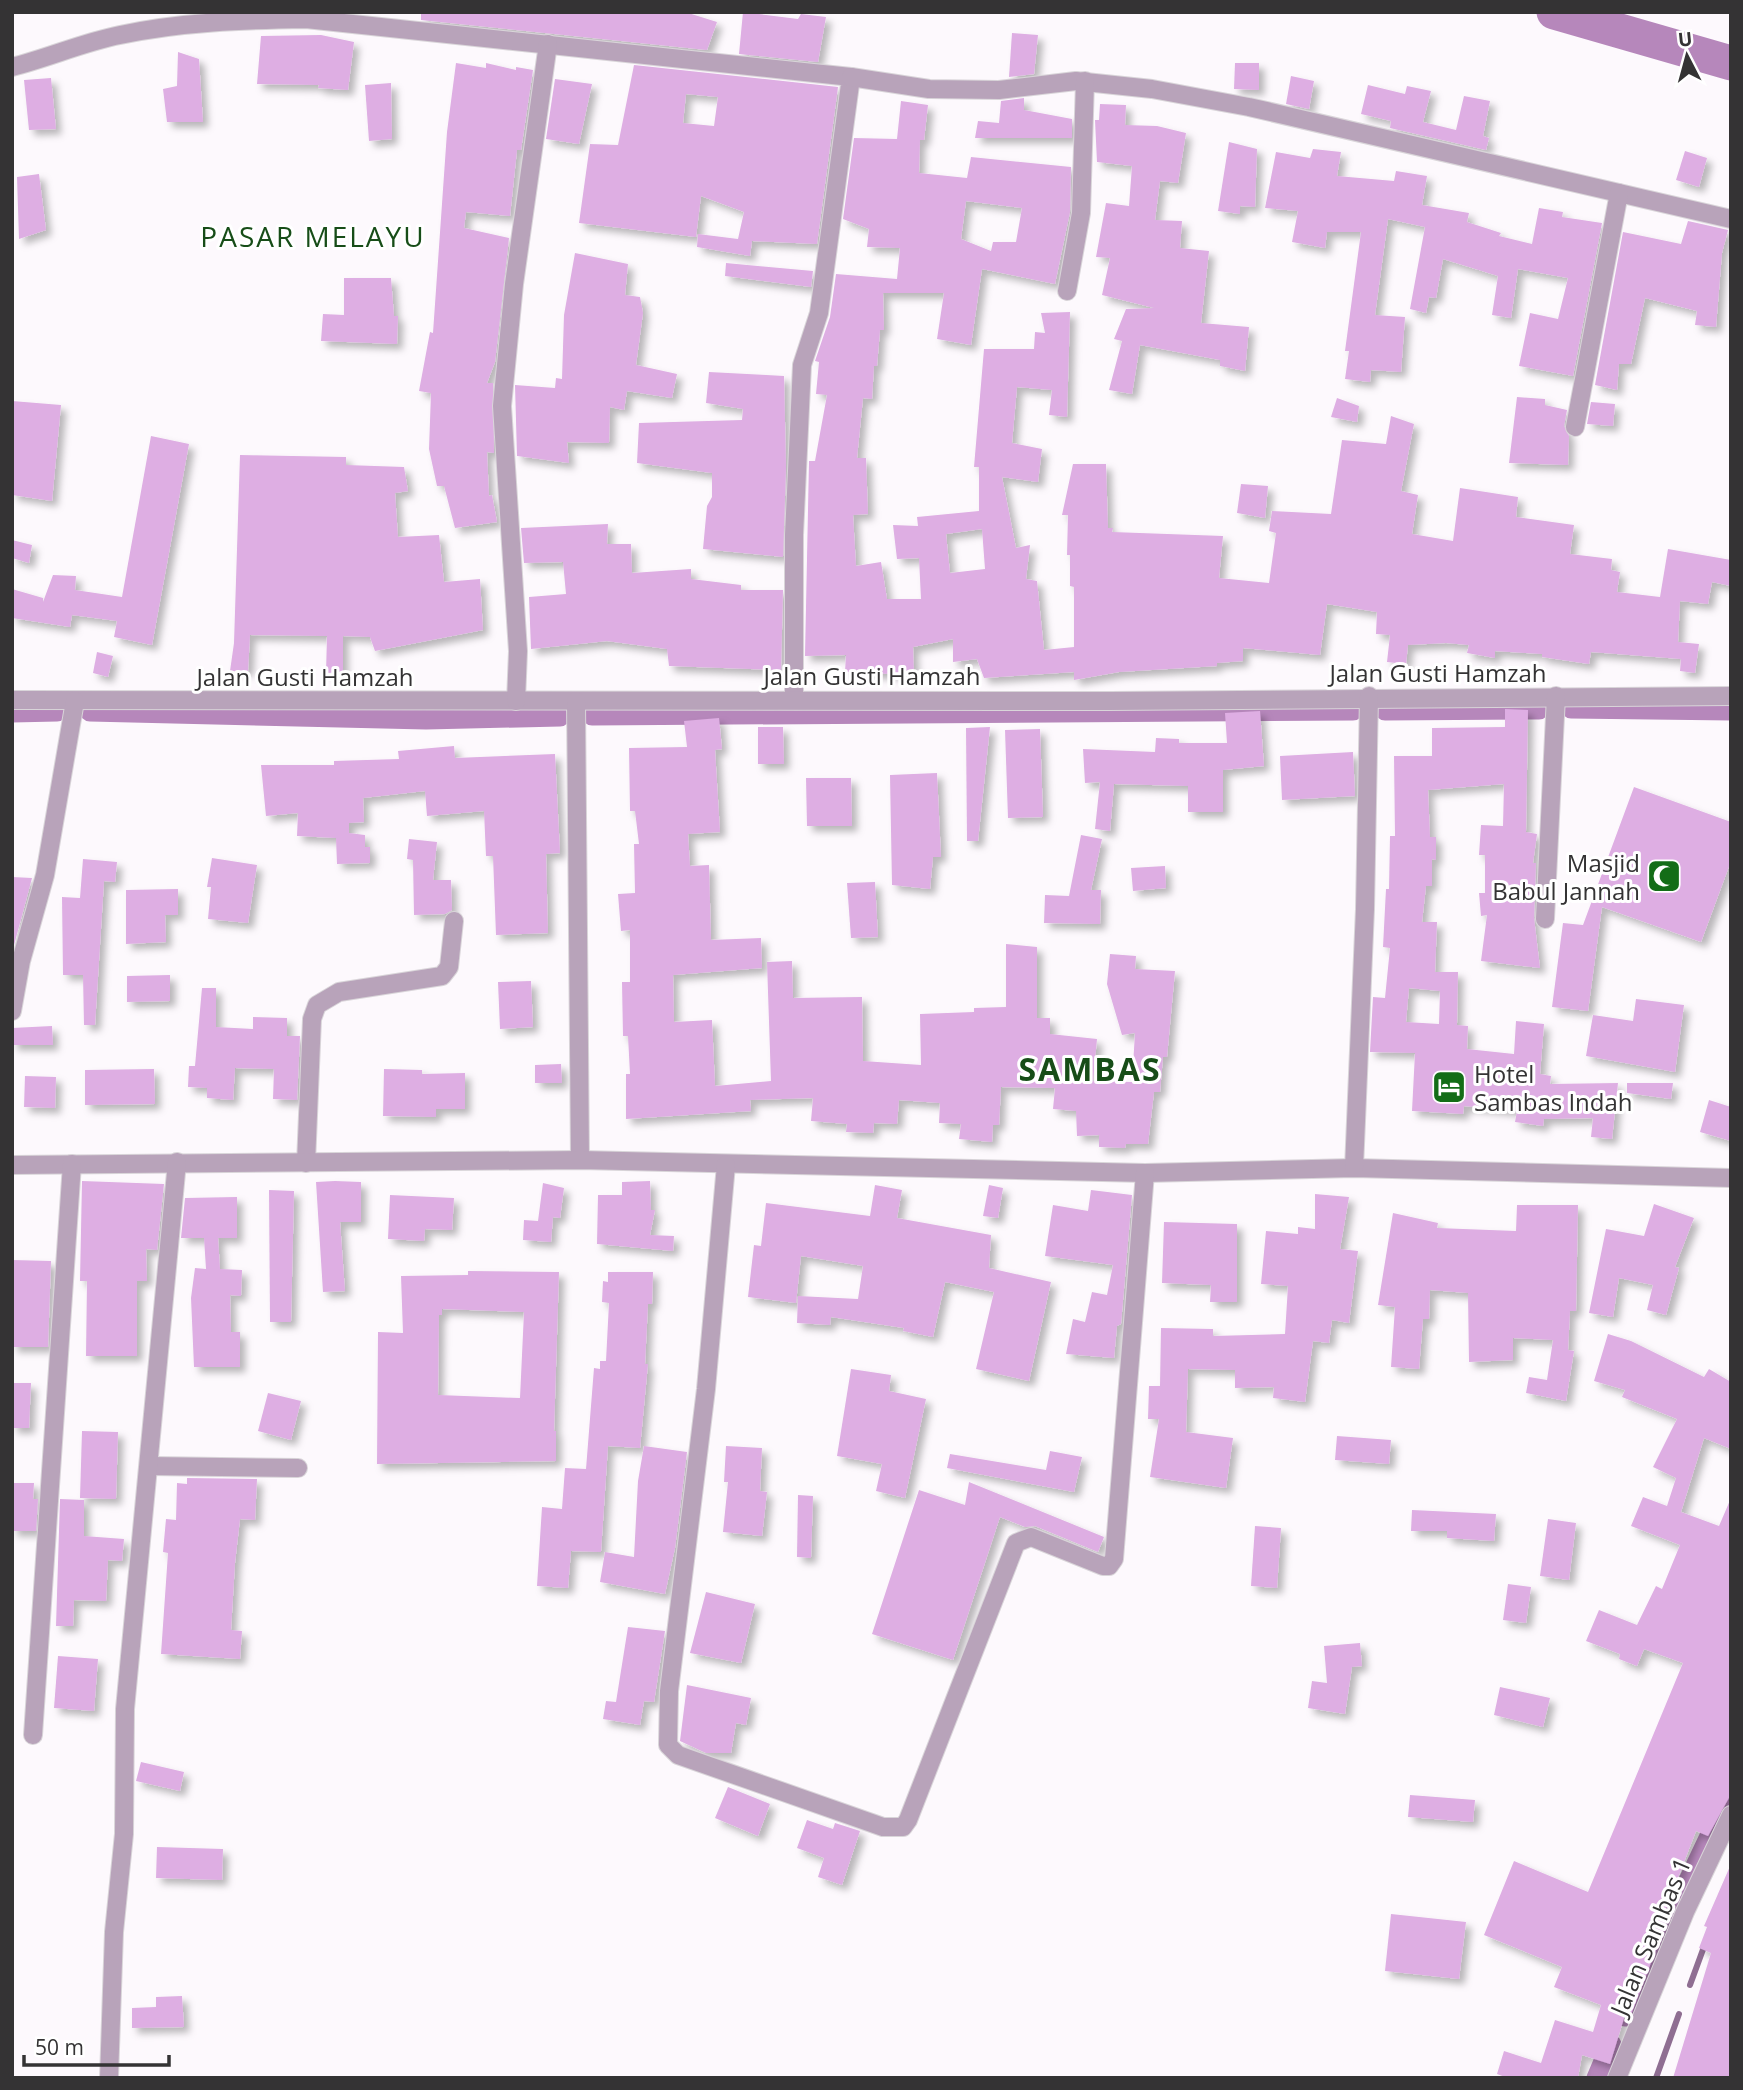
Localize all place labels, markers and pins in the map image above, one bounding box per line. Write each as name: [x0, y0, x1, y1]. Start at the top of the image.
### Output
place label: Masjid Babul Jannah: [1492, 846, 1640, 907]
mosque icon: Masjid Babul Jannah: [1645, 857, 1683, 895]
place label: Hotel Sambas Indah: [1474, 1057, 1633, 1118]
hotel icon: Hotel Sambas Indah: [1430, 1068, 1468, 1106]

